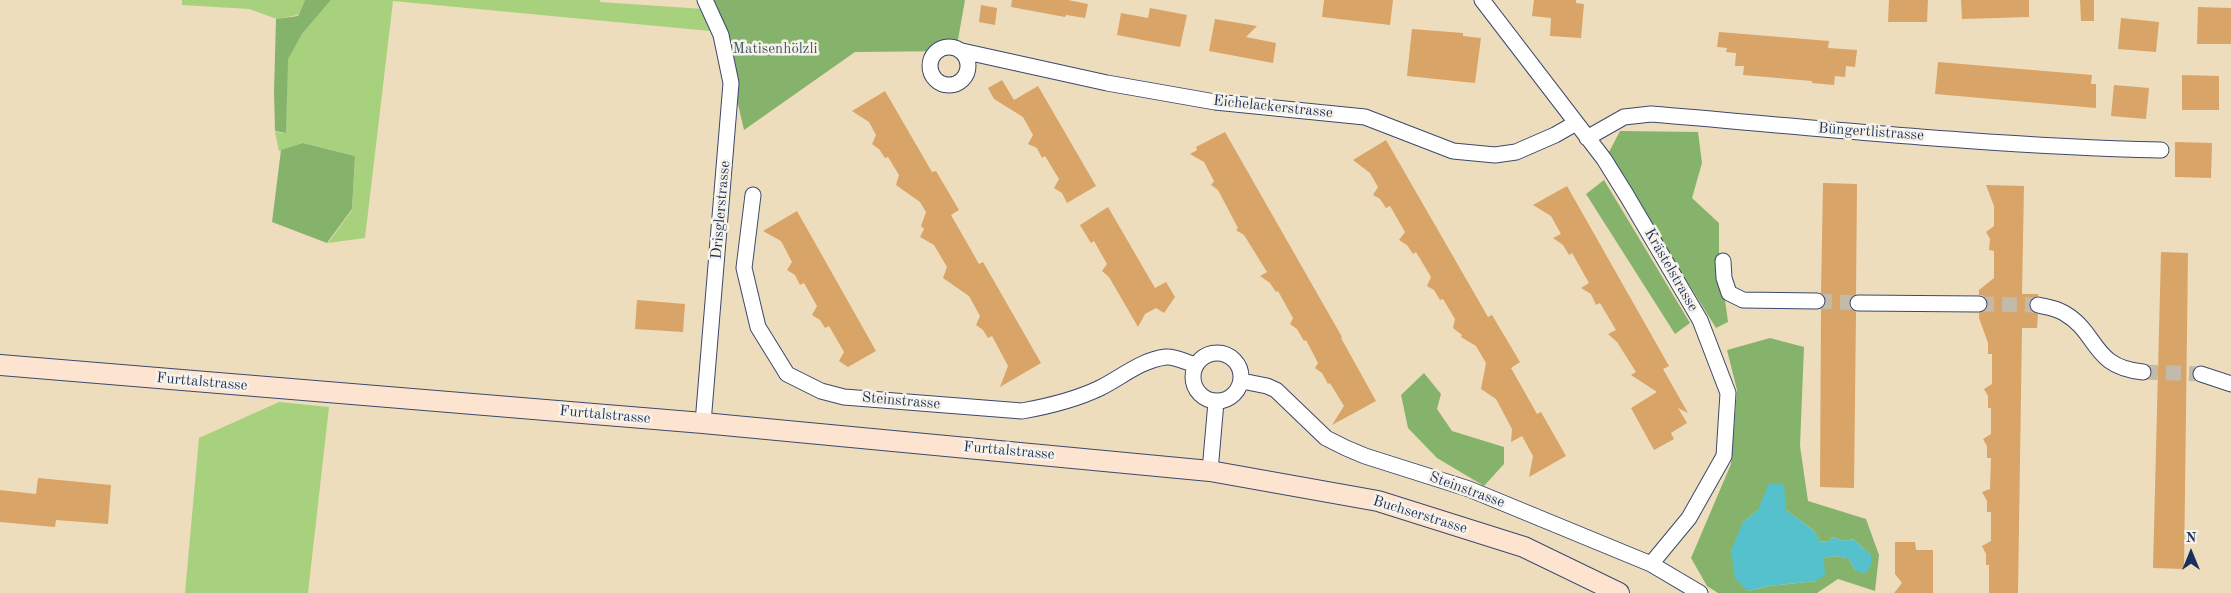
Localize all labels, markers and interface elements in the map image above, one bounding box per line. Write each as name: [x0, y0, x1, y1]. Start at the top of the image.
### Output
park label: Matisenhölzli: [732, 40, 818, 58]
street label: Eichelackerstrasse: [1212, 92, 1334, 122]
street label: Büngertlistrasse: [1817, 119, 1925, 145]
street label: Drisglerstrasse: [708, 160, 734, 260]
street label: Krästelstrasse: [1640, 225, 1702, 315]
street label: Furttalstrasse: [156, 369, 248, 395]
street label: Steinstrasse: [861, 389, 941, 413]
street label: Furttalstrasse: [559, 402, 651, 428]
street label: Furttalstrasse: [963, 438, 1055, 464]
street label: Steinstrasse: [1427, 468, 1507, 512]
street label: Buchserstrasse: [1371, 492, 1469, 538]
north arrow: [2166, 528, 2216, 578]
text: N: [2186, 531, 2196, 545]

